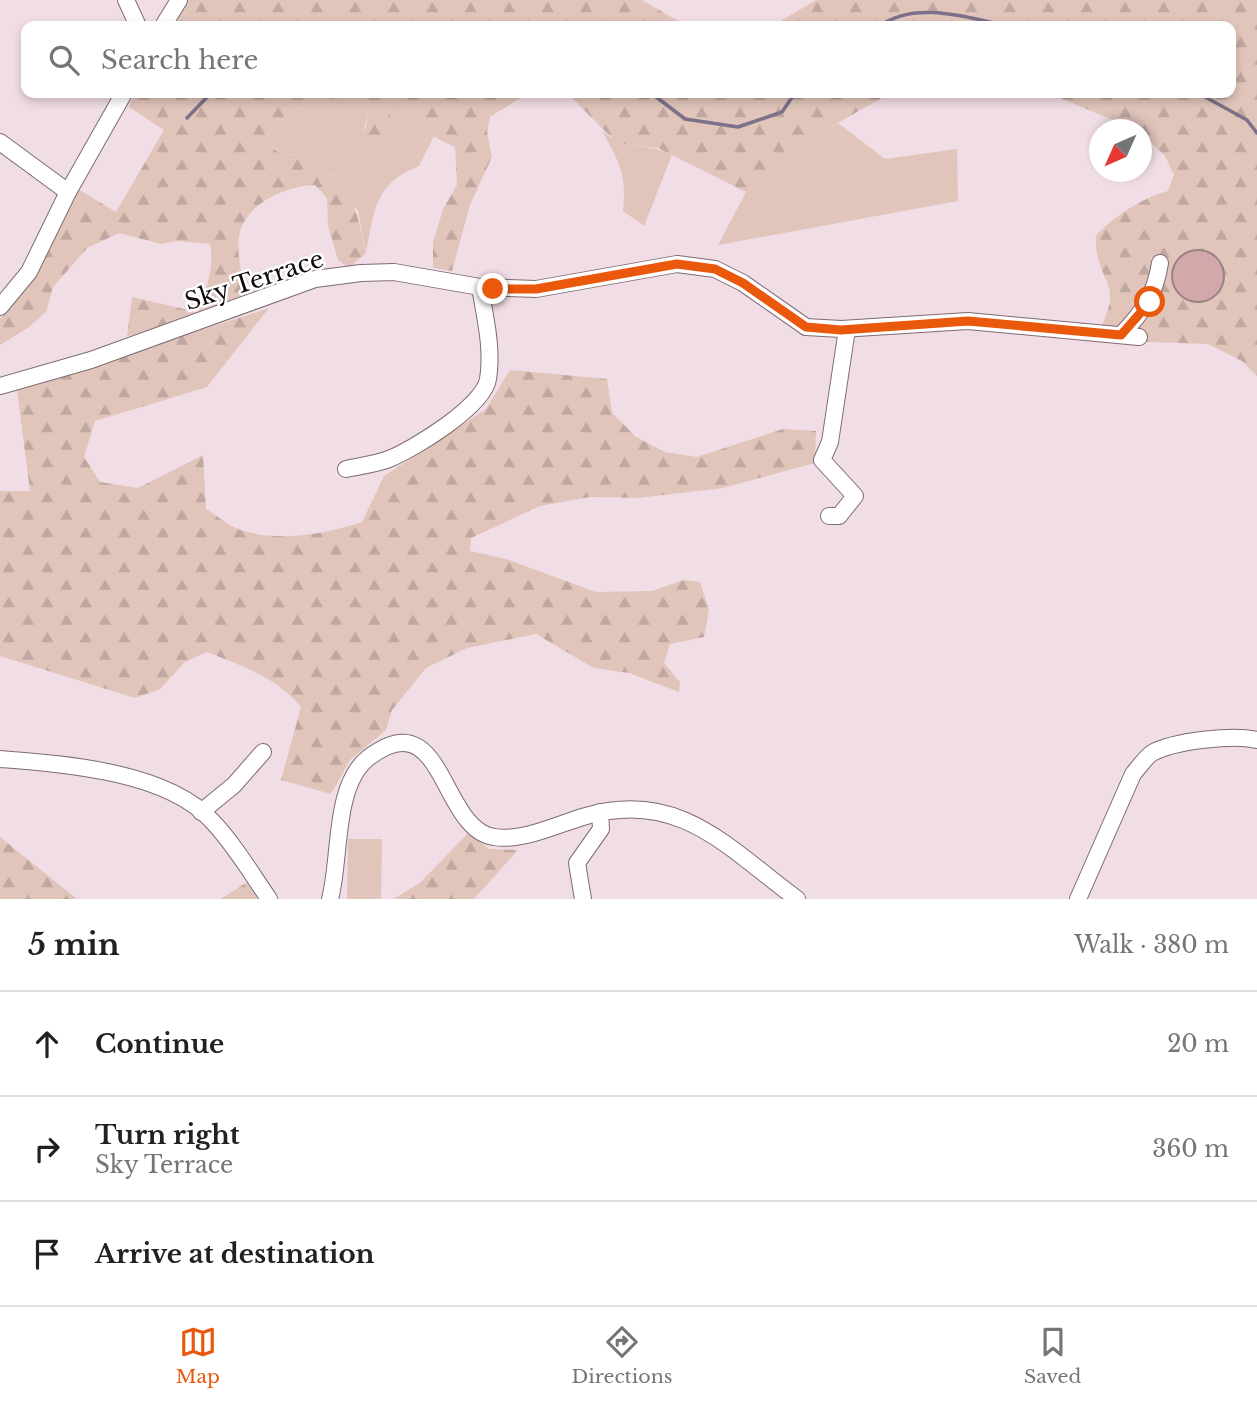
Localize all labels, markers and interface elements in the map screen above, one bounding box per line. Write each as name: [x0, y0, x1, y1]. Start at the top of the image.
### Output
search box: [21, 21, 1236, 98]
icon: search: [45, 41, 83, 79]
text: Search here: [101, 44, 258, 76]
north arrow: [1089, 119, 1152, 182]
street label: Sky Terrace: [181, 244, 327, 316]
route end: [477, 273, 508, 304]
route start: [1134, 286, 1165, 317]
text: 5 min: [28, 926, 120, 963]
text: Walk · 380 m: [1074, 931, 1229, 959]
icon: ahead: [28, 1025, 66, 1063]
text: Continue: [95, 1028, 224, 1060]
text: 20 m: [1167, 1030, 1229, 1058]
text: Turn right: [95, 1119, 240, 1151]
icon: right: [28, 1130, 66, 1168]
text: 360 m: [1152, 1135, 1229, 1163]
text: Sky Terrace: [95, 1151, 233, 1179]
icon: arrive: [28, 1235, 66, 1273]
text: Arrive at destination: [95, 1238, 375, 1270]
tab: Map: [176, 1323, 220, 1388]
tab: Directions: [571, 1323, 672, 1388]
tab: Saved: [1024, 1323, 1081, 1388]

